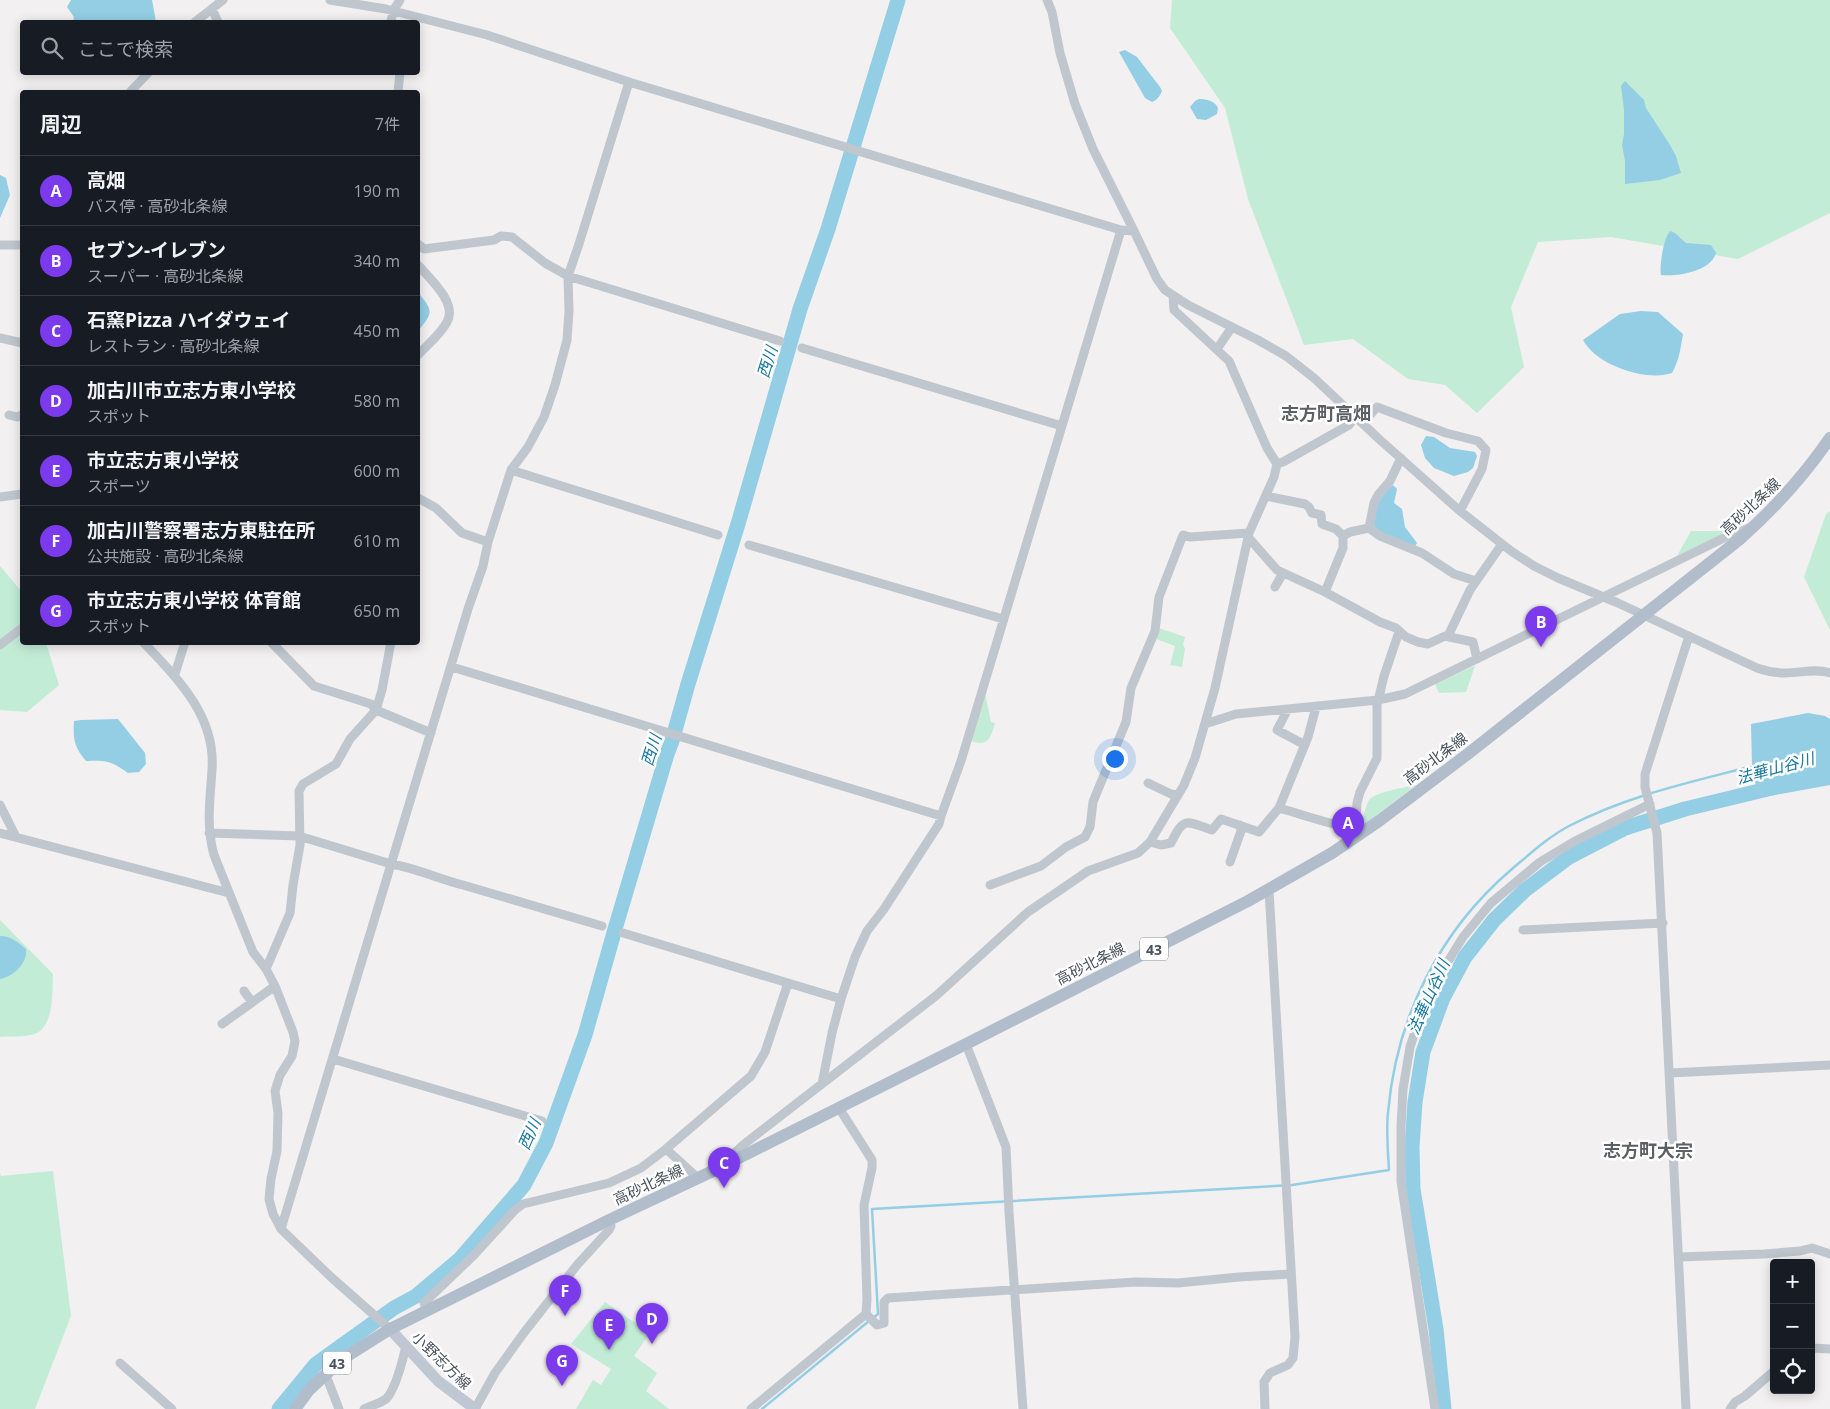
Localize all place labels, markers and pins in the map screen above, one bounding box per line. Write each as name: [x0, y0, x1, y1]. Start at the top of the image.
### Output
pin: B: [1525, 606, 1557, 647]
pin: A: [1332, 807, 1364, 848]
pin: C: [708, 1147, 740, 1188]
pin: F: [549, 1275, 581, 1316]
pin: D: [636, 1303, 668, 1344]
pin: E: [593, 1309, 625, 1350]
pin: G: [546, 1345, 578, 1386]

